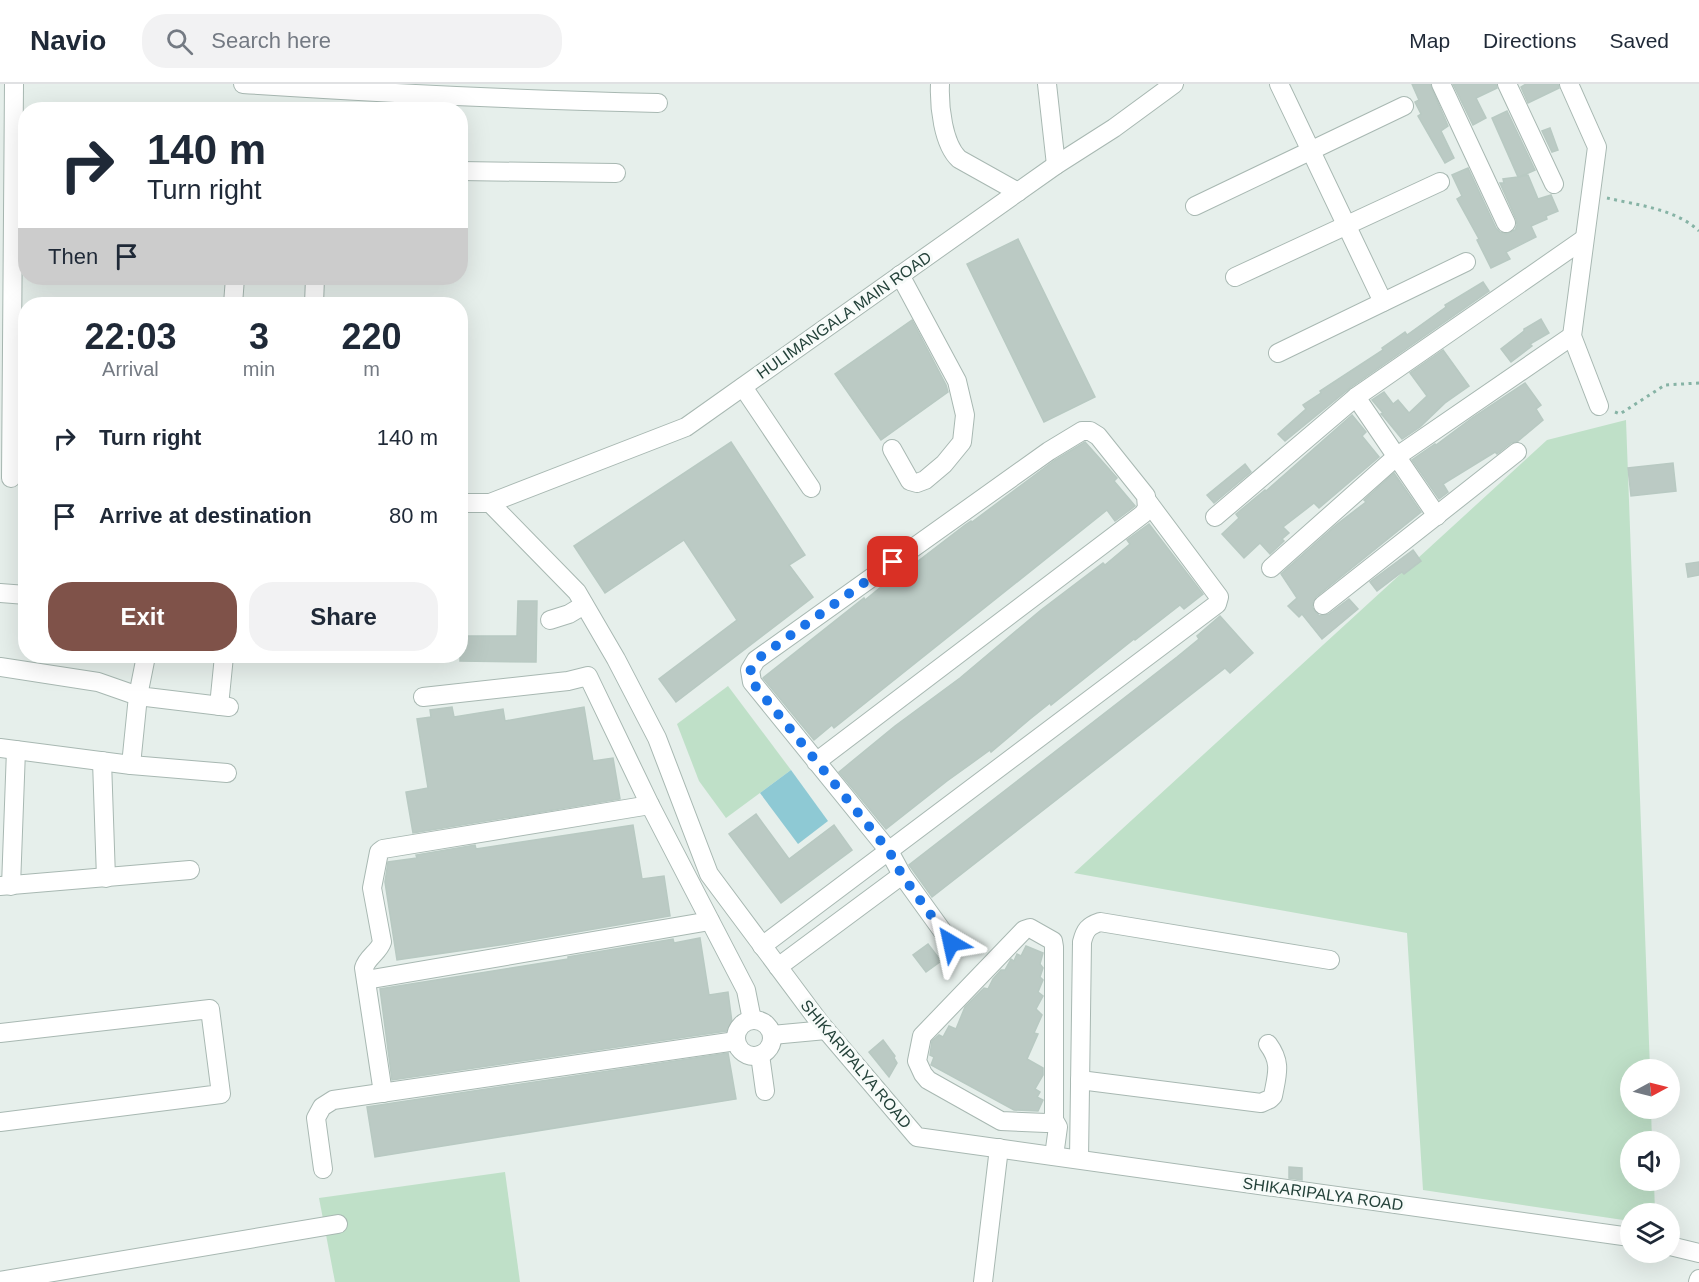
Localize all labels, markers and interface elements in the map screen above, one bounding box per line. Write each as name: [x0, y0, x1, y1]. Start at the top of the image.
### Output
search box: [142, 14, 562, 68]
text: Navio: [30, 25, 106, 56]
icon: search: [163, 25, 196, 58]
text: Search here: [211, 28, 331, 53]
text: Map: [1409, 29, 1450, 52]
text: Directions: [1483, 29, 1576, 52]
text: Saved: [1609, 29, 1669, 52]
icon: right: [48, 126, 126, 204]
text: 140 m: [147, 126, 266, 173]
text: Turn right: [147, 175, 262, 205]
icon: arrive: [110, 240, 143, 273]
text: Then: [48, 244, 98, 269]
street label: HULIMANGALA MAIN ROAD: [754, 248, 934, 382]
text: 22:03: [84, 316, 176, 357]
text: 3: [249, 316, 269, 357]
text: 220: [341, 316, 402, 357]
text: Arrival: [102, 358, 159, 380]
text: min: [243, 358, 275, 380]
text: m: [363, 358, 380, 380]
icon: right: [48, 422, 81, 455]
text: Turn right: [99, 425, 201, 450]
text: 140 m: [377, 425, 438, 450]
icon: arrive: [48, 500, 81, 533]
text: Arrive at destination: [99, 503, 312, 528]
text: 80 m: [389, 503, 438, 528]
pin: [867, 536, 918, 587]
icon: arrive: [876, 545, 909, 578]
button: Exit: [48, 582, 237, 651]
button: Share: [249, 582, 438, 651]
position arrow: [919, 911, 983, 975]
street label: SHIKARIPALYA ROAD: [797, 997, 915, 1131]
north arrow: [1620, 1059, 1680, 1119]
map controls: [1620, 1059, 1680, 1263]
button: sound: [1620, 1131, 1680, 1191]
street label: SHIKARIPALYA ROAD: [1242, 1174, 1404, 1214]
button: layers: [1620, 1203, 1680, 1263]

